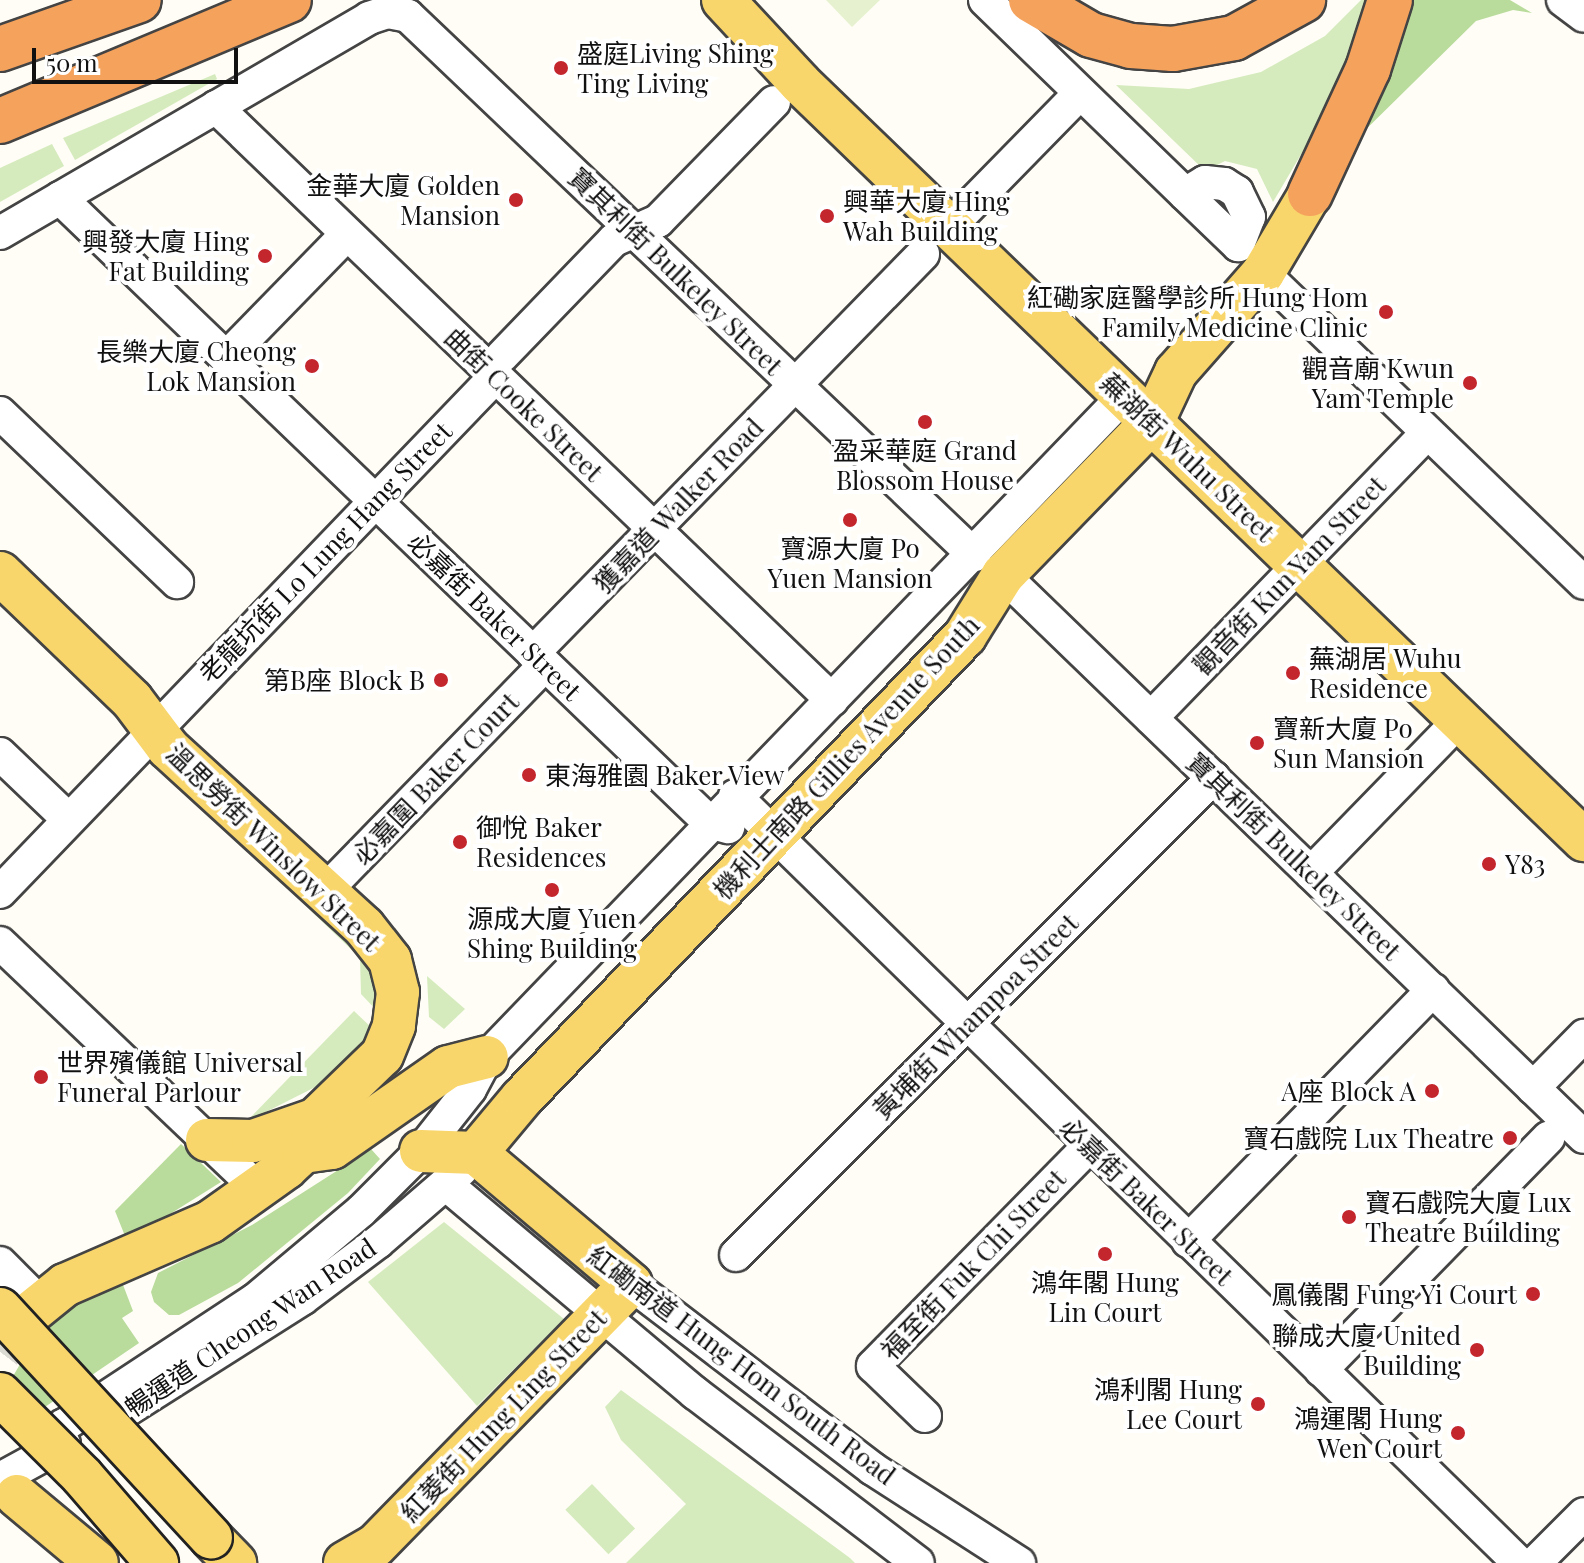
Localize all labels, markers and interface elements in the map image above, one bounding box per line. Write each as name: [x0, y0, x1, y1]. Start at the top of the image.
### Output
scale bar: [36, 32, 242, 82]
place label: 盛庭Living Shing Ting Living: [577, 37, 774, 98]
text: 50 m: [46, 46, 98, 78]
marker: 盛庭Living Shing Ting Living: [552, 59, 570, 77]
street label: 寶其利街 Bulkeley Street: [563, 161, 789, 381]
place label: 金華大廈 Golden Mansion: [306, 169, 500, 230]
place label: 興華大廈 Hing Wah Building: [843, 185, 1010, 246]
marker: 金華大廈 Golden Mansion: [507, 191, 525, 209]
marker: 興華大廈 Hing Wah Building: [818, 207, 836, 225]
place label: 興發大廈 Hing Fat Building: [82, 225, 249, 286]
marker: 興發大廈 Hing Fat Building: [256, 247, 274, 265]
place label: 紅磡家庭醫學診所 Hung Hom Family Medicine Clinic: [1027, 281, 1368, 342]
marker: 紅磡家庭醫學診所 Hung Hom Family Medicine Clinic: [1375, 301, 1397, 323]
street label: 曲街 Cooke Street: [438, 321, 610, 487]
place label: 長樂大廈 Cheong Lok Mansion: [96, 335, 296, 396]
place label: 觀音廟 Kwun Yam Temple: [1302, 352, 1454, 414]
marker: 長樂大廈 Cheong Lok Mansion: [303, 357, 321, 375]
street label: 蕪湖街 Wuhu Street: [1095, 366, 1281, 548]
marker: 觀音廟 Kwun Yam Temple: [1461, 374, 1479, 392]
street label: 獲嘉道 Walker Road: [587, 411, 769, 599]
marker: 盈采華庭 Grand Blossom House: [916, 413, 934, 431]
street label: 老龍坑街 Lo Lung Hang Street: [192, 415, 458, 689]
place label: 盈采華庭 Grand Blossom House: [833, 434, 1017, 496]
street label: 觀音街 Kun Yam Street: [1186, 469, 1392, 681]
marker: 寶源大廈 Po Yuen Mansion: [841, 511, 859, 529]
street label: 必嘉街 Baker Street: [402, 526, 588, 706]
place label: 寶源大廈 Po Yuen Mansion: [768, 532, 932, 594]
street label: 機利士南路 Gillies Avenue South: [706, 609, 986, 905]
place label: 蕪湖居 Wuhu Residence: [1309, 642, 1462, 704]
place label: 第B座 Block B: [263, 664, 425, 696]
marker: 蕪湖居 Wuhu Residence: [1284, 664, 1302, 682]
marker: 第B座 Block B: [432, 671, 450, 689]
street label: 必嘉圍 Baker Court: [345, 686, 525, 870]
place label: 寶新大廈 Po Sun Mansion: [1273, 712, 1424, 774]
marker: 寶新大廈 Po Sun Mansion: [1248, 734, 1266, 752]
street label: 溫思勞街 Winslow Street: [160, 737, 388, 957]
street label: 寶其利街 Bulkeley Street: [1181, 746, 1407, 966]
place label: 東海雅園 Baker View: [545, 759, 786, 791]
marker: 東海雅園 Baker View: [520, 766, 538, 784]
place label: 御悅 Baker Residences: [476, 811, 606, 872]
marker: 御悅 Baker Residences: [451, 833, 469, 851]
place label: Y83: [1505, 848, 1545, 880]
marker: Y83: [1480, 855, 1498, 873]
marker: 源成大廈 Yuen Shing Building: [543, 881, 561, 899]
place label: 源成大廈 Yuen Shing Building: [467, 902, 637, 964]
street label: 黃埔街 Whampoa Street: [866, 907, 1084, 1125]
place label: 世界殯儀館 Universal Funeral Parlour: [57, 1046, 303, 1108]
marker: 世界殯儀館 Universal Funeral Parlour: [32, 1068, 50, 1086]
place label: A座 Block A: [1280, 1075, 1416, 1107]
marker: A座 Block A: [1423, 1082, 1441, 1100]
street label: 必嘉街 Baker Street: [1054, 1111, 1240, 1291]
place label: 寶石戲院 Lux Theatre: [1242, 1122, 1494, 1154]
marker: 寶石戲院 Lux Theatre: [1501, 1129, 1519, 1147]
street label: 福至街 Fuk Chi Street: [874, 1162, 1072, 1366]
place label: 寶石戲院大廈 Lux Theatre Building: [1365, 1186, 1571, 1248]
marker: 寶石戲院大廈 Lux Theatre Building: [1340, 1208, 1358, 1226]
street label: 暢運道 Cheong Wan Road: [118, 1231, 382, 1423]
street label: 紅磡南道 Hung Hom South Road: [582, 1239, 902, 1491]
marker: 鴻年閣 Hung Lin Court: [1096, 1245, 1114, 1263]
place label: 鴻年閣 Hung Lin Court: [1031, 1266, 1179, 1328]
place label: 鳳儀閣 Fung Yi Court: [1270, 1278, 1517, 1310]
marker: 鳳儀閣 Fung Yi Court: [1524, 1285, 1542, 1303]
street label: 紅菱街 Hung Ling Street: [394, 1303, 612, 1527]
place label: 聯成大廈 United Building: [1273, 1319, 1461, 1380]
marker: 聯成大廈 United Building: [1468, 1341, 1486, 1359]
place label: 鴻利閣 Hung Lee Court: [1094, 1373, 1242, 1434]
marker: 鴻利閣 Hung Lee Court: [1249, 1395, 1267, 1413]
place label: 鴻運閣 Hung Wen Court: [1294, 1402, 1442, 1464]
marker: 鴻運閣 Hung Wen Court: [1449, 1424, 1467, 1442]

